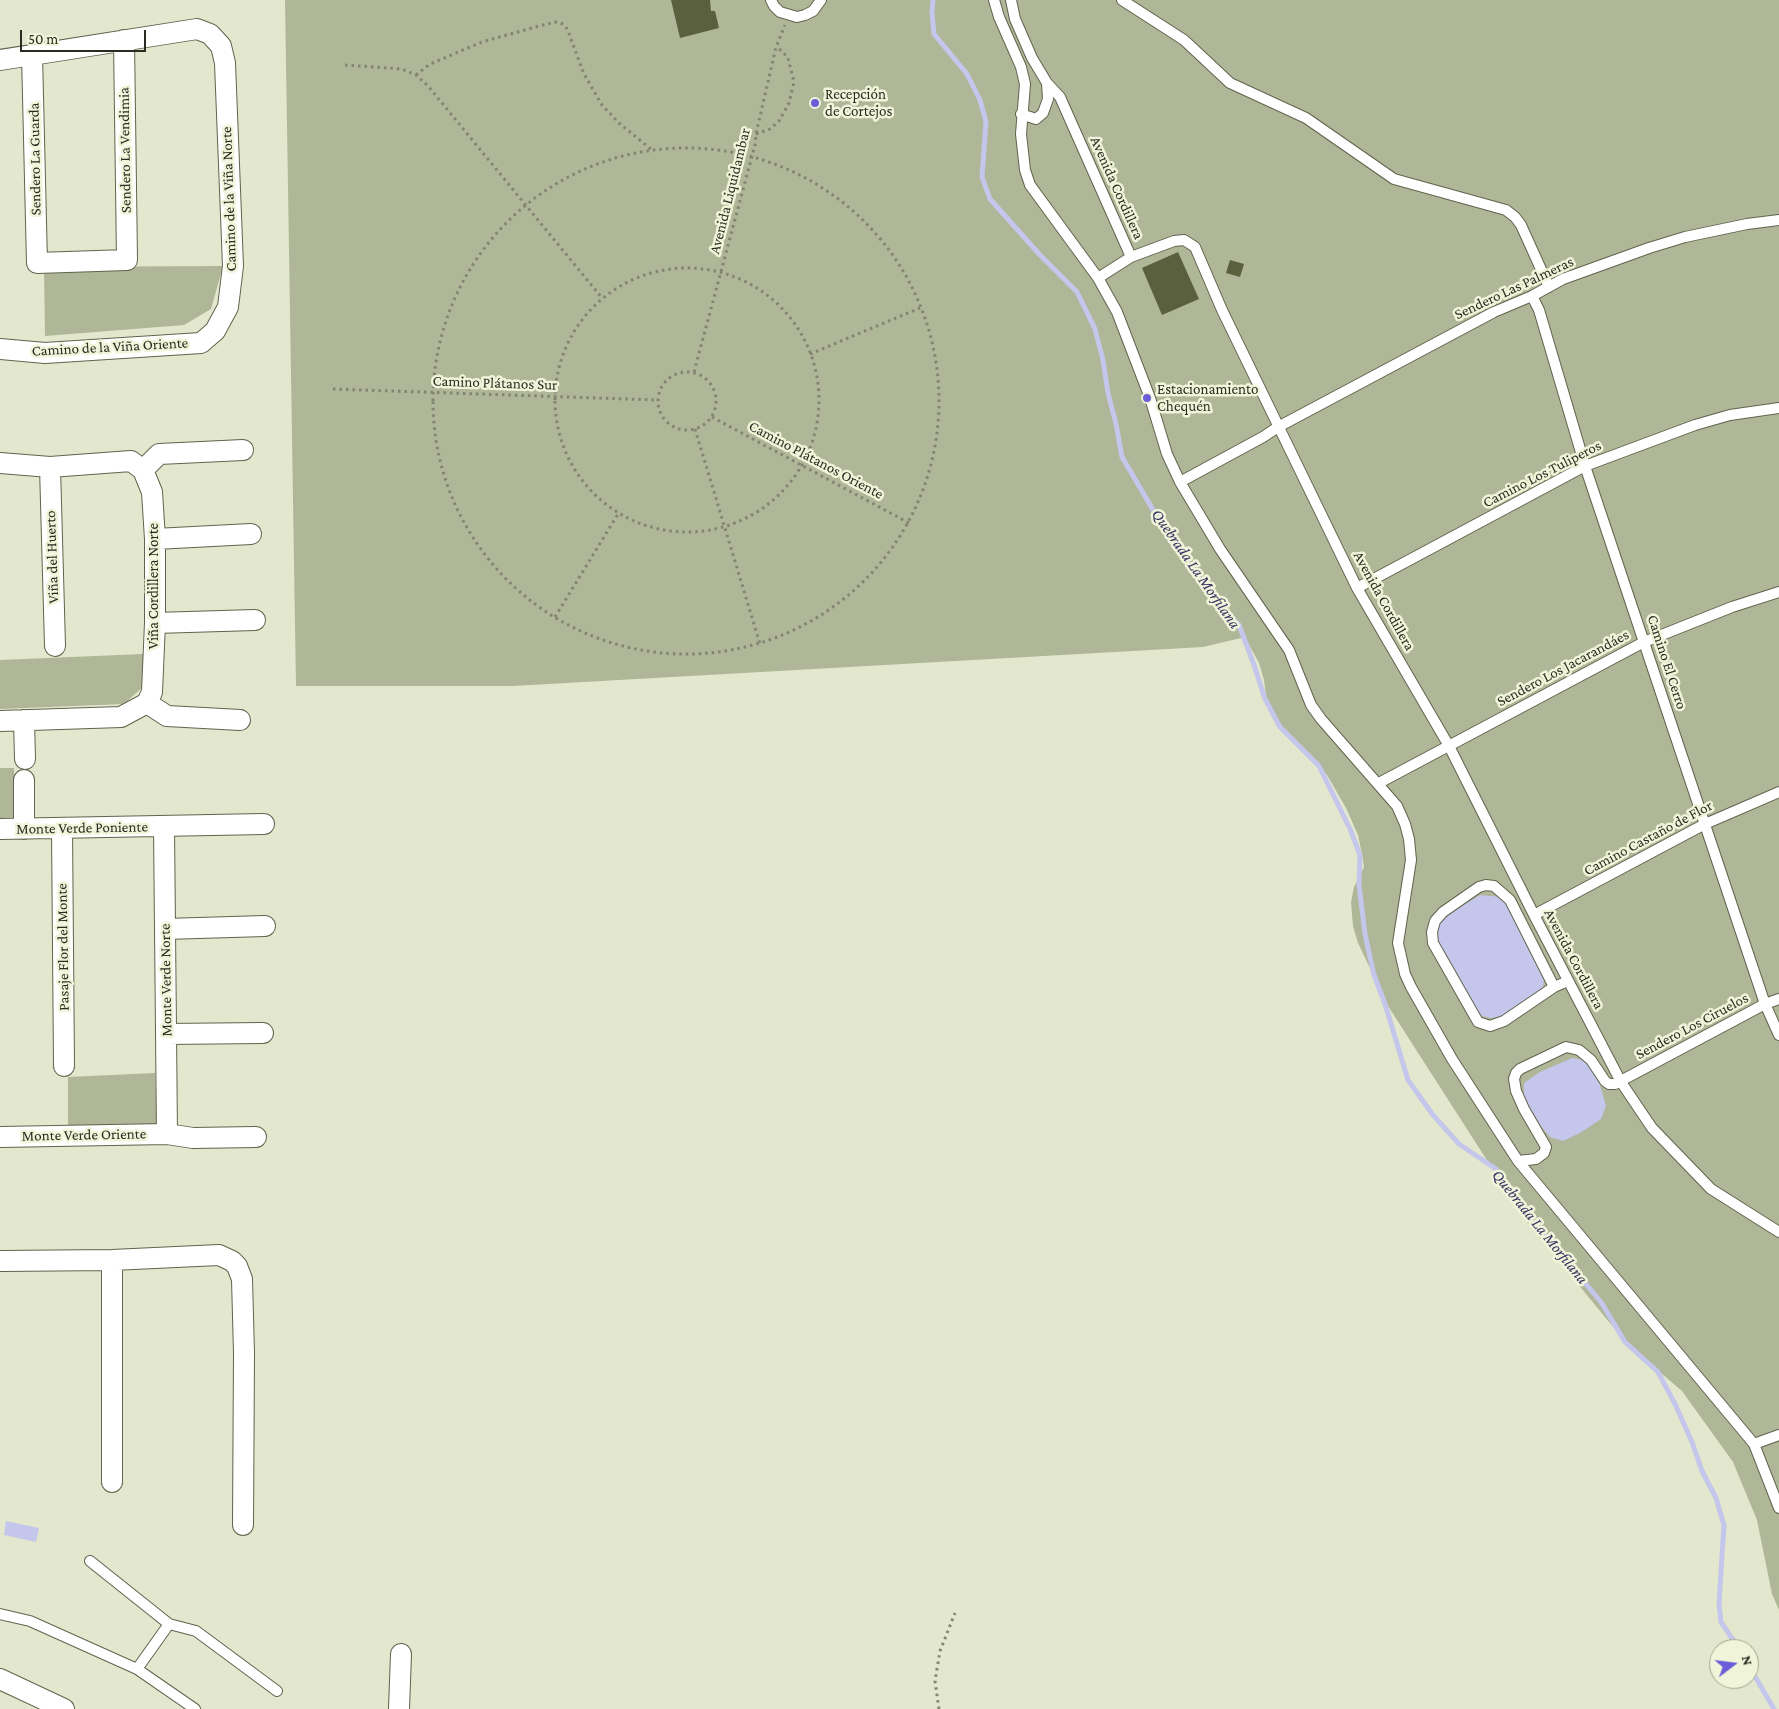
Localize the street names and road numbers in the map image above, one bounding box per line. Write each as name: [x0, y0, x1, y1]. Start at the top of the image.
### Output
street label: Sendero La Vendimia: [115, 87, 135, 213]
street label: Sendero La Guarda: [25, 102, 45, 216]
street label: Camino de la Viña Norte: [217, 126, 241, 272]
street label: Avenida Liquidambar: [706, 126, 754, 256]
street label: Avenida Cordillera: [1086, 134, 1148, 242]
street label: Sendero Las Palmeras: [1452, 253, 1576, 323]
street label: Camino de la Viña Oriente: [31, 334, 189, 360]
street label: Camino Plátanos Sur: [432, 372, 558, 394]
street label: Camino Plátanos Oriente: [746, 417, 886, 503]
street label: Camino Los Tuliperos: [1480, 436, 1604, 512]
street label: Viña del Huerto: [41, 510, 63, 604]
street label: Viña Cordillera Norte: [144, 523, 162, 649]
street label: Avenida Cordillera: [1349, 548, 1419, 654]
street label: Camino El Cerro: [1643, 613, 1691, 711]
street label: Sendero Los Jacarandáes: [1494, 626, 1632, 710]
street label: Camino Castaño de Flor: [1581, 796, 1715, 880]
street label: Monte Verde Poniente: [16, 818, 148, 838]
street label: Pasaje Flor del Monte: [53, 883, 73, 1011]
street label: Avenida Cordillera: [1540, 906, 1608, 1012]
street label: Monte Verde Norte: [156, 923, 176, 1037]
street label: Sendero Los Ciruelos: [1633, 989, 1751, 1063]
street label: Monte Verde Oriente: [22, 1125, 146, 1145]

